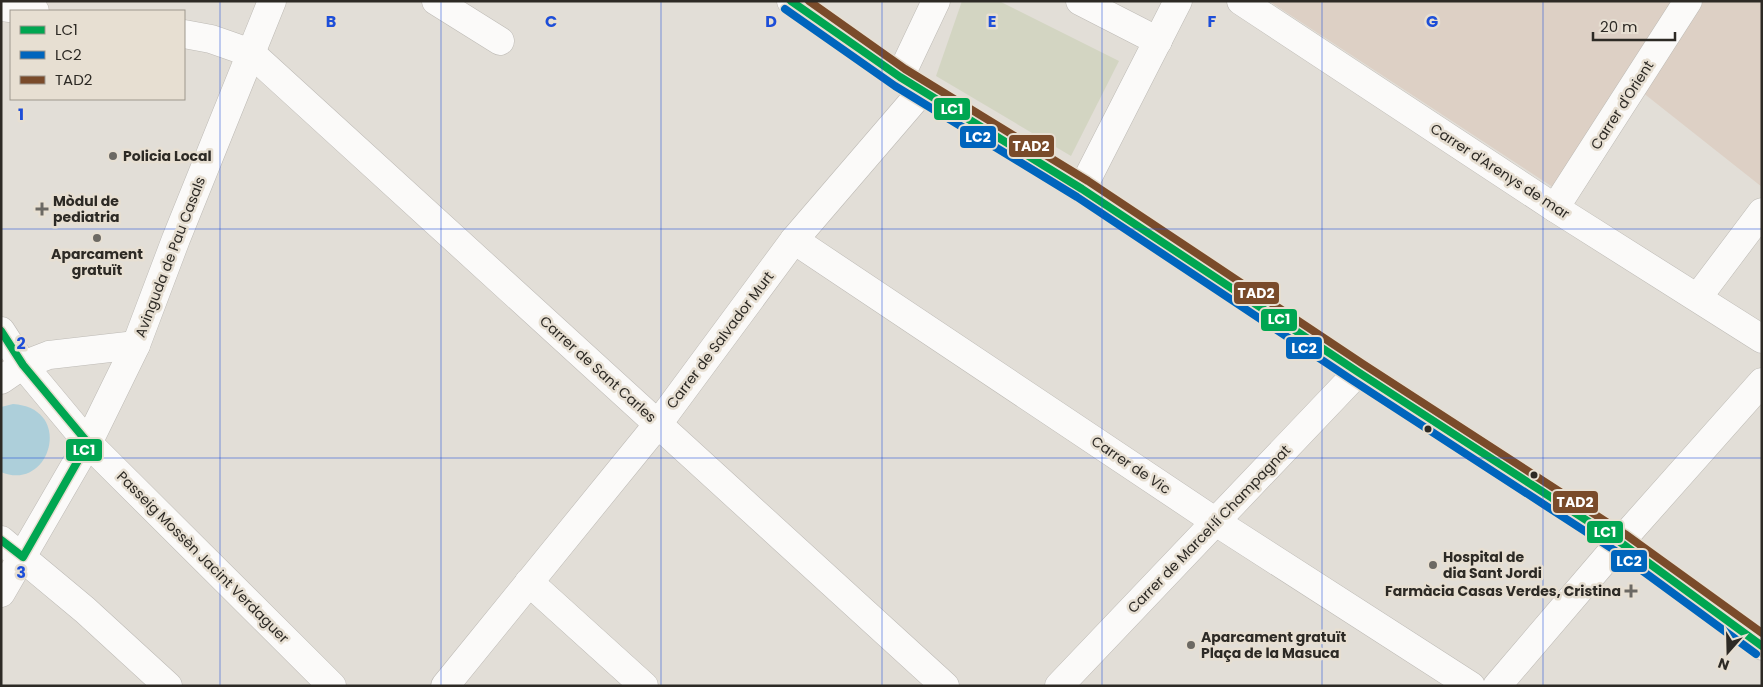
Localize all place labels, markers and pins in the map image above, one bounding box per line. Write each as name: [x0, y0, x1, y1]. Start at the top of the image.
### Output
place label: Policia Local: [123, 146, 212, 166]
marker: Policia Local: [107, 150, 119, 162]
place label: Mòdul de pediatria: [53, 191, 120, 227]
marker: Mòdul de pediatria: [35, 202, 49, 216]
marker: Aparcament gratuït: [91, 232, 103, 244]
place label: Aparcament gratuït: [51, 244, 143, 280]
unlabelled marker: [1423, 424, 1433, 434]
unlabelled marker: [1529, 470, 1539, 480]
place label: Hospital de dia Sant Jordi: [1443, 547, 1542, 583]
marker: Hospital de dia Sant Jordi: [1427, 559, 1439, 571]
place label: Farmàcia Casas Verdes, Cristina: [1385, 581, 1621, 601]
marker: Farmàcia Casas Verdes, Cristina: [1625, 585, 1637, 597]
place label: Aparcament gratuït Plaça de la Masuca: [1201, 627, 1346, 663]
marker: Aparcament gratuït Plaça de la Masuca: [1185, 639, 1197, 651]

